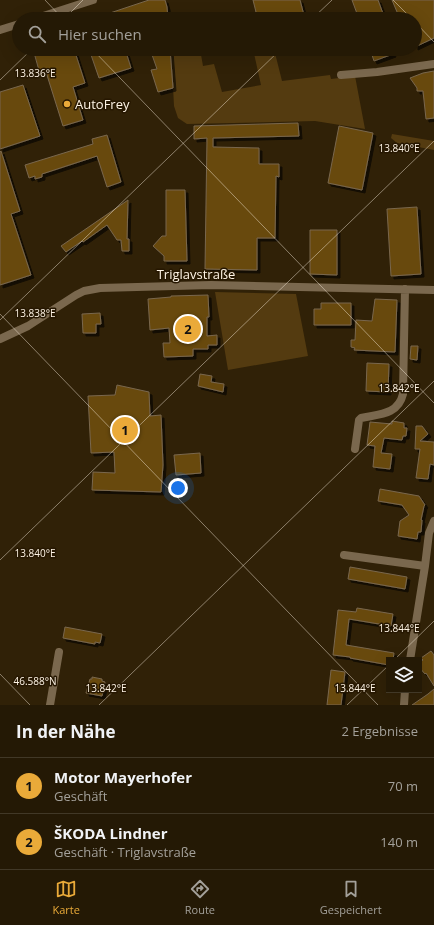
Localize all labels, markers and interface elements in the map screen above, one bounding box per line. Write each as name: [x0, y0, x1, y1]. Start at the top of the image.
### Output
search box: [12, 12, 422, 56]
icon: search: [26, 23, 48, 45]
text: Hier suchen: [58, 24, 142, 44]
text: 13.836°E: [14, 66, 56, 80]
place label: AutoFrey: [75, 95, 130, 113]
marker: AutoFrey: [62, 99, 72, 109]
text: 13.840°E: [378, 141, 420, 155]
street label: Triglavstraße: [157, 265, 235, 283]
text: 13.838°E: [14, 306, 56, 320]
pin: 2: [175, 314, 201, 344]
text: 13.842°E: [378, 381, 420, 395]
pin: 1: [112, 415, 138, 445]
your location: [168, 478, 188, 498]
text: 13.840°E: [14, 546, 56, 560]
text: 13.844°E: [378, 621, 420, 635]
map controls: [386, 657, 422, 693]
button: layers: [386, 657, 422, 693]
text: 46.588°N: [13, 674, 57, 688]
text: 13.842°E: [85, 681, 127, 695]
text: 13.844°E: [334, 681, 376, 695]
text: In der Nähe: [16, 720, 115, 743]
text: 2 Ergebnisse: [341, 722, 418, 740]
text: Motor Mayerhofer: [54, 767, 192, 787]
text: 1: [25, 777, 33, 795]
text: 70 m: [388, 777, 418, 795]
text: Geschäft: [54, 787, 107, 805]
text: ŠKODA Lindner: [54, 823, 167, 843]
text: 2: [25, 833, 33, 851]
text: 140 m: [380, 833, 418, 851]
text: Geschäft · Triglavstraße: [54, 843, 196, 861]
tab: Karte: [52, 878, 80, 917]
tab: Route: [185, 878, 215, 917]
tab: Gespeichert: [320, 878, 382, 917]

